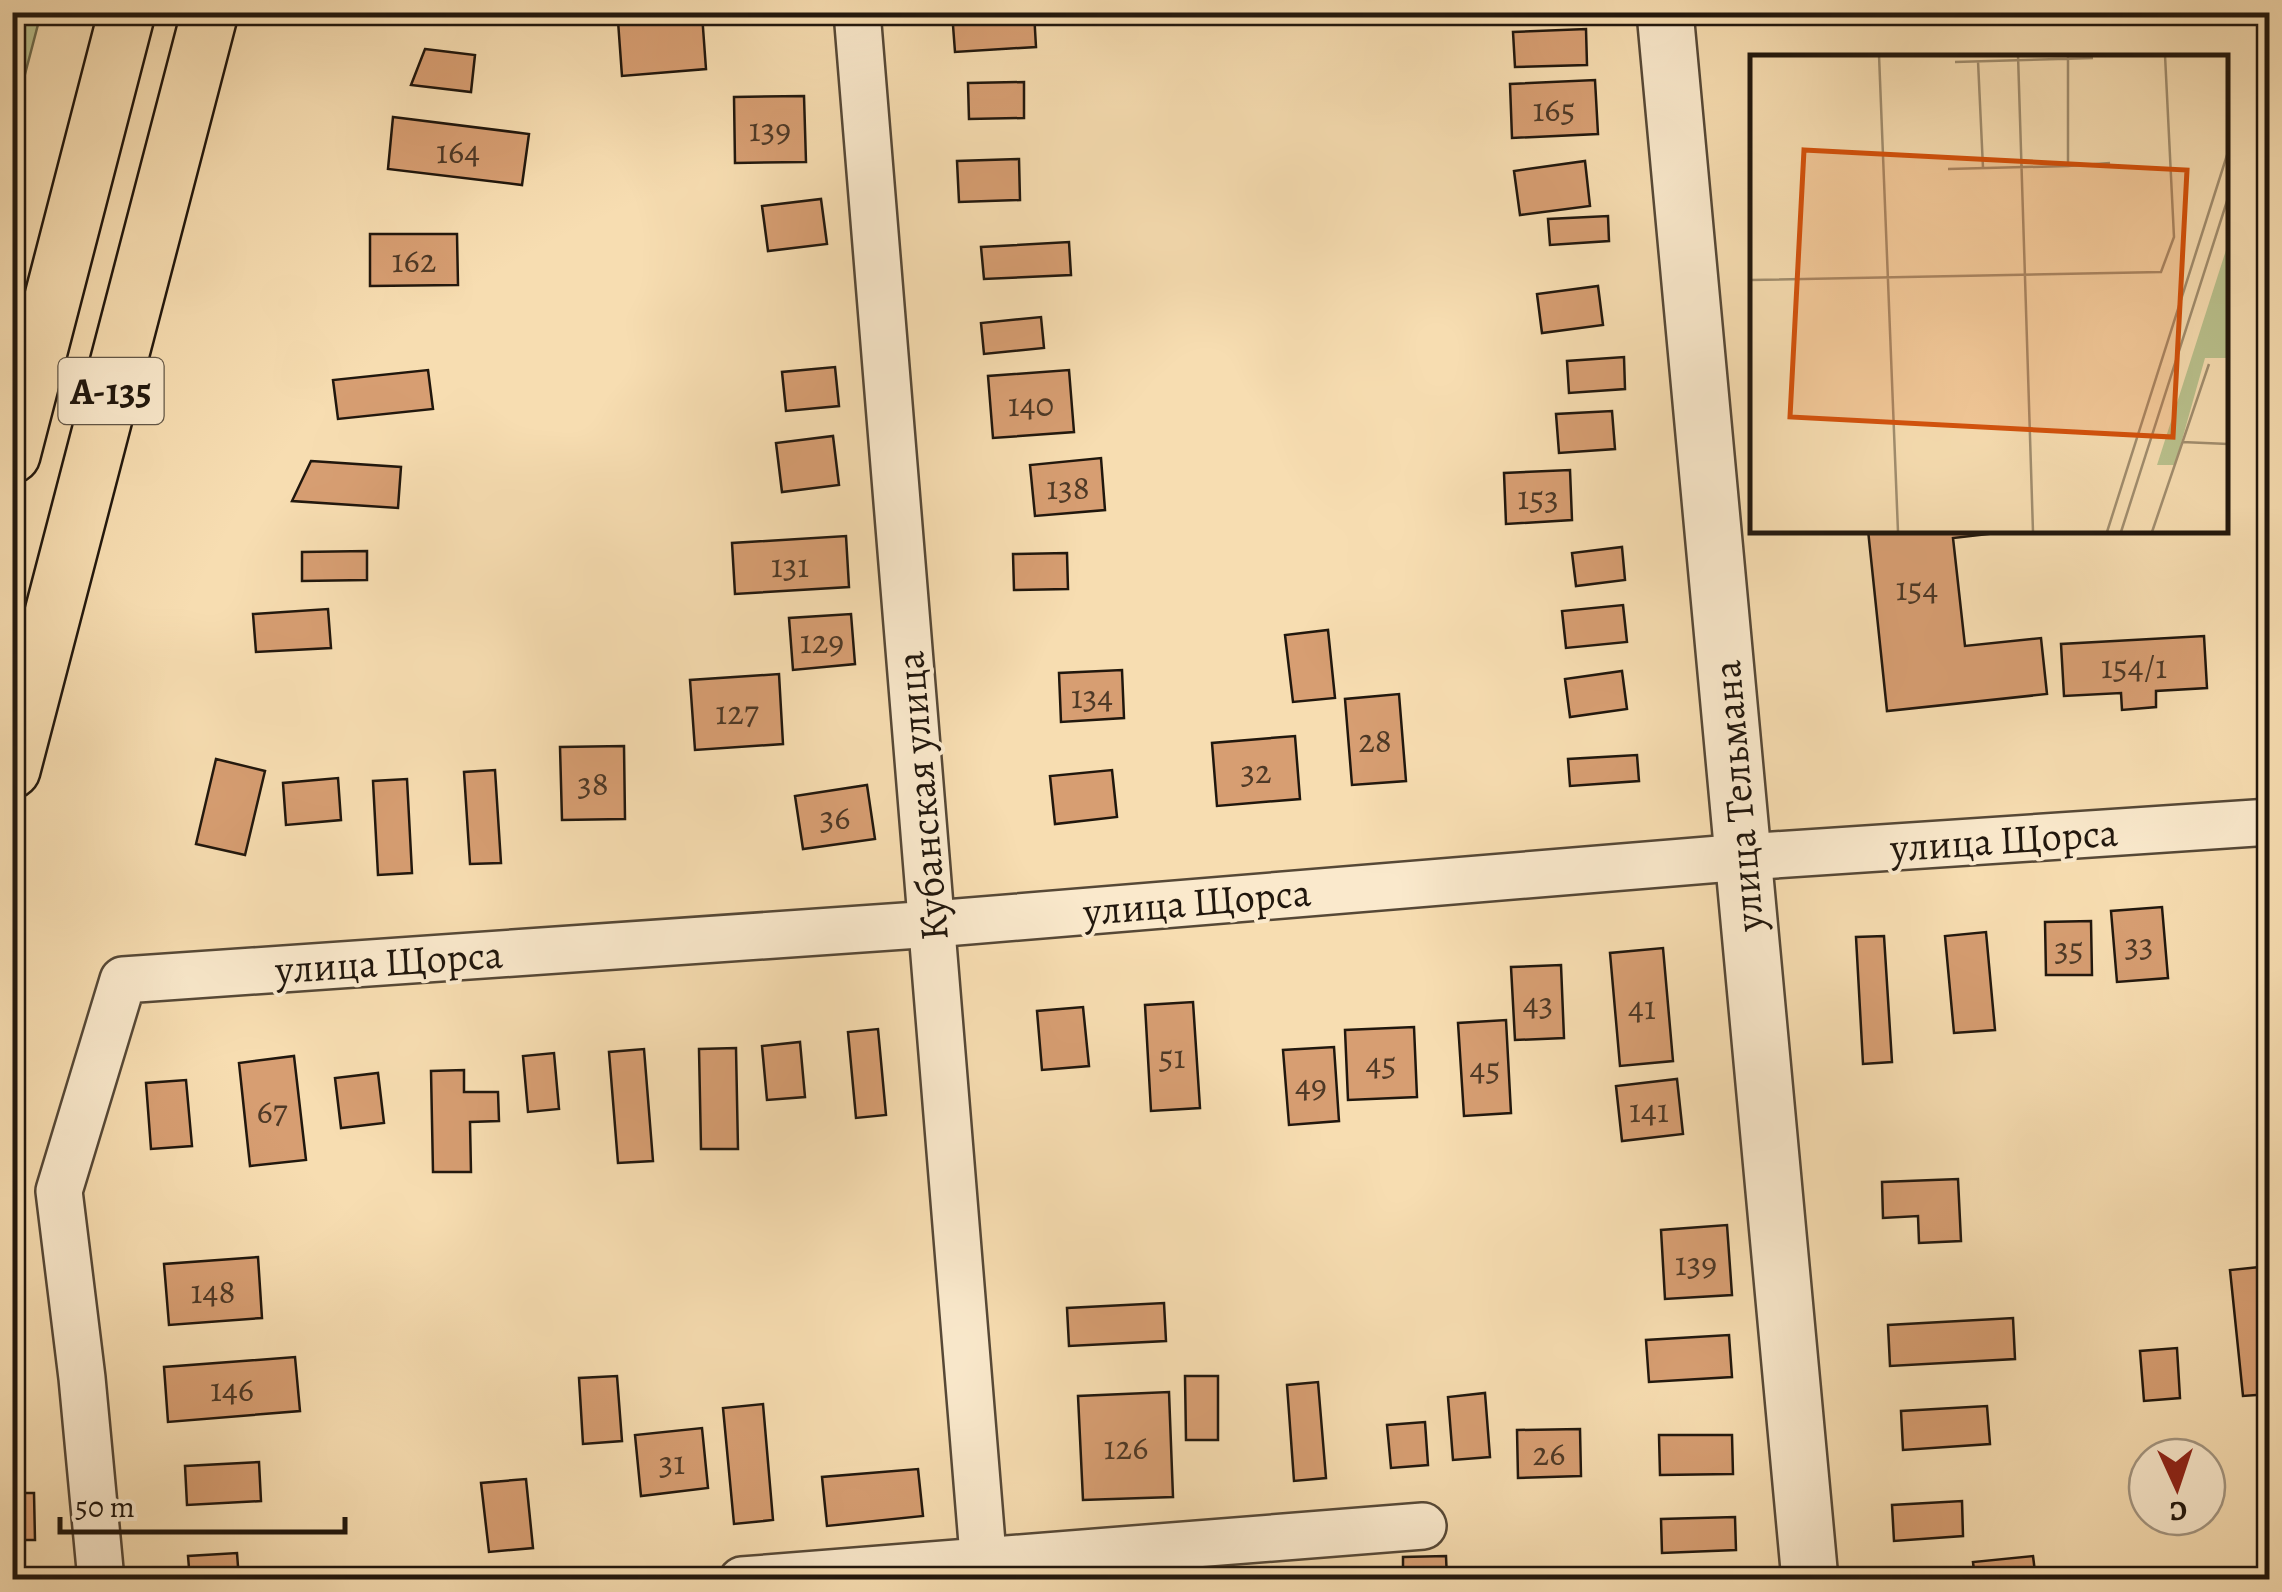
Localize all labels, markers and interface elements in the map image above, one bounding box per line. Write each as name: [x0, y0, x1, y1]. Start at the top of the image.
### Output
inset map: [1750, 55, 2227, 532]
house number: 165: [1532, 85, 1576, 133]
house number: 139: [749, 105, 791, 153]
house number: 164: [436, 127, 480, 175]
house number: 162: [392, 236, 436, 284]
road number: А-135: [58, 358, 164, 424]
house number: 140: [1008, 380, 1054, 428]
house number: 138: [1046, 463, 1090, 511]
house number: 153: [1517, 473, 1559, 521]
house number: 131: [771, 541, 809, 589]
house number: 154: [1896, 564, 1938, 612]
house number: 129: [800, 617, 844, 665]
house number: 154/1: [2101, 642, 2167, 690]
street label: Кубанская улица: [882, 648, 962, 943]
street label: улица Тельмана: [1699, 658, 1777, 935]
house number: 134: [1071, 672, 1113, 720]
house number: 127: [715, 688, 759, 736]
house number: 28: [1358, 716, 1392, 764]
house number: 32: [1240, 747, 1272, 795]
house number: 38: [577, 759, 609, 807]
house number: 36: [820, 793, 850, 841]
street label: улица Щорса: [1887, 805, 2120, 875]
street label: улица Щорса: [1080, 865, 1314, 939]
house number: 33: [2124, 920, 2154, 968]
house number: 35: [2054, 924, 2084, 972]
street label: улица Щорса: [272, 927, 505, 997]
house number: 43: [1523, 979, 1553, 1027]
house number: 41: [1628, 983, 1656, 1031]
house number: 51: [1158, 1032, 1186, 1080]
house number: 45: [1366, 1039, 1396, 1087]
house number: 45: [1470, 1044, 1500, 1092]
house number: 49: [1295, 1061, 1327, 1109]
house number: 141: [1629, 1086, 1669, 1134]
house number: 67: [257, 1087, 288, 1135]
house number: 139: [1675, 1239, 1717, 1287]
house number: 148: [191, 1267, 235, 1315]
house number: 146: [210, 1365, 254, 1413]
house number: 126: [1104, 1423, 1148, 1471]
house number: 26: [1533, 1429, 1565, 1477]
north arrow: [2127, 1437, 2227, 1537]
house number: 31: [659, 1438, 685, 1486]
scale bar: [60, 1472, 345, 1534]
text: 50 m: [75, 1487, 135, 1527]
text: С: [2169, 1492, 2188, 1530]

